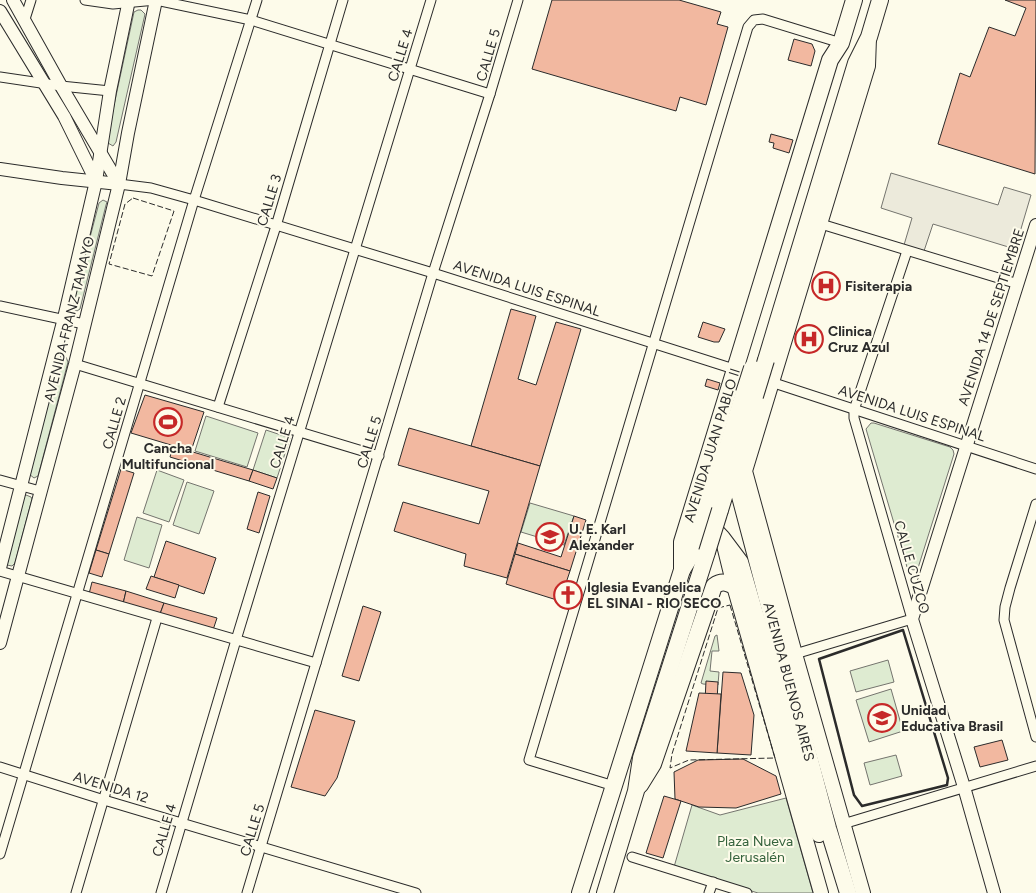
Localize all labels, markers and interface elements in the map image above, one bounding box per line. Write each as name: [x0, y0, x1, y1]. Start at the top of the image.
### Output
street label: CALLE 4: [384, 26, 417, 84]
street label: CALLE 5: [473, 27, 504, 83]
street label: CALLE 3: [254, 172, 285, 228]
street label: AVENIDA 14 DE SEPTIEMBRE: [955, 226, 1028, 408]
street label: AVENIDA FRANZ TAMAYO: [41, 234, 98, 404]
street label: AVENIDA LUIS ESPINAL: [451, 257, 603, 320]
hospital icon: Fisiterapia: [811, 271, 841, 301]
place label: Fisiterapia: [845, 278, 912, 295]
place label: Clinica Cruz Azul: [828, 323, 890, 356]
hospital icon: Clinica Cruz Azul: [794, 324, 824, 354]
street label: AVENIDA JUAN PABLO II: [681, 366, 744, 524]
street label: AVENIDA LUIS ESPINAL: [836, 382, 988, 445]
street label: CALLE 2: [99, 395, 130, 451]
sports icon: Cancha Multifuncional: [153, 407, 183, 437]
street label: CALLE 4: [266, 413, 299, 471]
street label: CALLE 5: [353, 414, 385, 470]
place label: Cancha Multifuncional: [122, 440, 214, 473]
street label: CALLE CUZCO: [890, 519, 933, 616]
place label: U. E. Karl Alexander: [569, 521, 635, 554]
school or university icon: U. E. Karl Alexander: [535, 522, 565, 552]
place label: Iglesia Evangelica EL SINAI - RIO SECO: [587, 579, 721, 612]
church icon: Iglesia Evangelica EL SINAI - RIO SECO: [553, 580, 583, 610]
street label: AVENIDA BUENOS AIRES: [759, 601, 818, 763]
place label: Unidad Educativa Brasil: [901, 702, 1003, 735]
school or university icon: Unidad Educativa Brasil: [867, 703, 897, 733]
street label: AVENIDA 12: [71, 768, 150, 807]
street label: CALLE 4: [149, 801, 180, 859]
street label: CALLE 5: [236, 802, 268, 858]
park label: Plaza Nueva Jerusalén: [717, 833, 793, 866]

